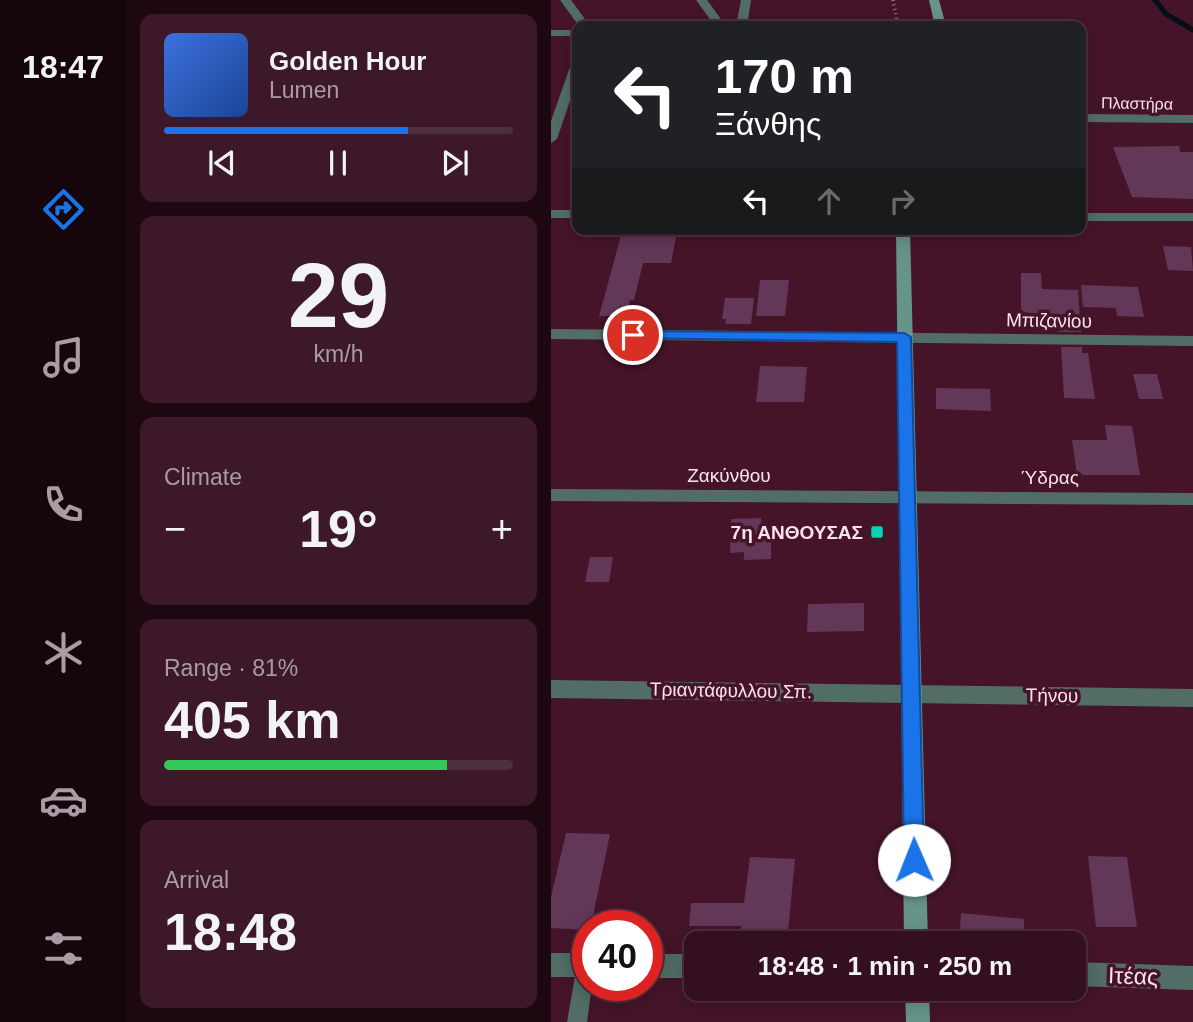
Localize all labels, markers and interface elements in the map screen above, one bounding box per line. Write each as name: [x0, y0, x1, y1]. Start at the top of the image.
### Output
text: Golden Hour: [269, 46, 426, 76]
text: 18:47: [22, 49, 104, 85]
icon: left: [600, 49, 691, 140]
text: 170 m: [715, 49, 854, 103]
text: Lumen: [269, 77, 339, 103]
street label: Πλαστήρα: [1101, 94, 1173, 113]
text: Ξάνθης: [715, 106, 821, 142]
icon: previous: [203, 144, 241, 182]
icon: pause: [319, 144, 357, 182]
icon: next: [436, 144, 474, 182]
icon: left: [737, 182, 775, 220]
icon: ahead: [810, 182, 848, 220]
icon: right: [883, 182, 921, 220]
icon: directions: [39, 185, 88, 234]
text: 29: [288, 245, 389, 346]
pin: [603, 305, 663, 365]
street label: Μπιζανίου: [1006, 309, 1092, 332]
icon: arrive: [614, 316, 652, 354]
icon: music: [39, 333, 88, 382]
text: km/h: [314, 341, 363, 367]
text: Climate: [164, 464, 242, 490]
street label: Ζακύνθου: [687, 465, 771, 486]
street label: Ύδρας: [1021, 467, 1079, 488]
icon: phone: [39, 480, 88, 529]
text: 19°: [299, 500, 378, 558]
text: −: [164, 508, 186, 550]
text: +: [491, 508, 513, 550]
place label: 7η ΑΝΘΟΥΣΑΣ: [731, 522, 863, 543]
marker: 7η ΑΝΘΟΥΣΑΣ: [869, 524, 885, 540]
icon: climate: [39, 628, 88, 677]
text: Range · 81%: [164, 655, 298, 681]
street label: Τριαντάφυλλου Σπ.: [650, 679, 812, 702]
street label: Τήνου: [1025, 685, 1078, 706]
text: 405 km: [164, 691, 340, 749]
icon: car: [39, 776, 88, 825]
position arrow: [877, 823, 951, 897]
text: Arrival: [164, 867, 229, 893]
text: 18:48: [164, 903, 297, 961]
speed limit sign: 40: [572, 910, 663, 1001]
icon: filters: [39, 924, 88, 973]
text: 18:48 · 1 min · 250 m: [758, 951, 1012, 981]
street label: Ιτέας: [1107, 962, 1159, 990]

